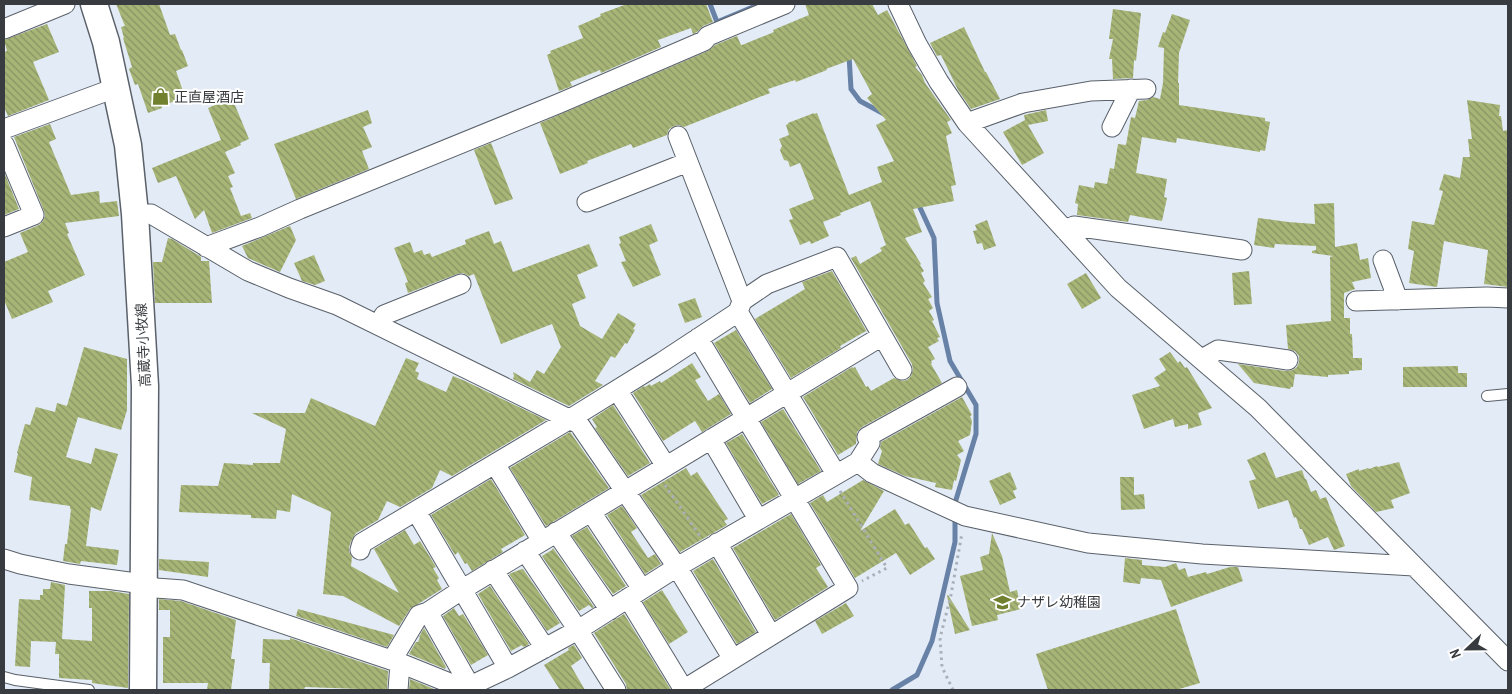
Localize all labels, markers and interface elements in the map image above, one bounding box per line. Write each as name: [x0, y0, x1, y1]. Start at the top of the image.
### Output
shop icon: 正直屋酒店: [150, 87, 170, 107]
place label: 正直屋酒店: [174, 88, 244, 106]
street label: 高蔵寺小牧線: [132, 303, 154, 387]
school or university icon: ナザレ幼稚園: [993, 592, 1013, 612]
place label: ナザレ幼稚園: [1017, 593, 1101, 611]
north arrow: [1442, 624, 1492, 674]
text: N: [1445, 647, 1465, 661]

